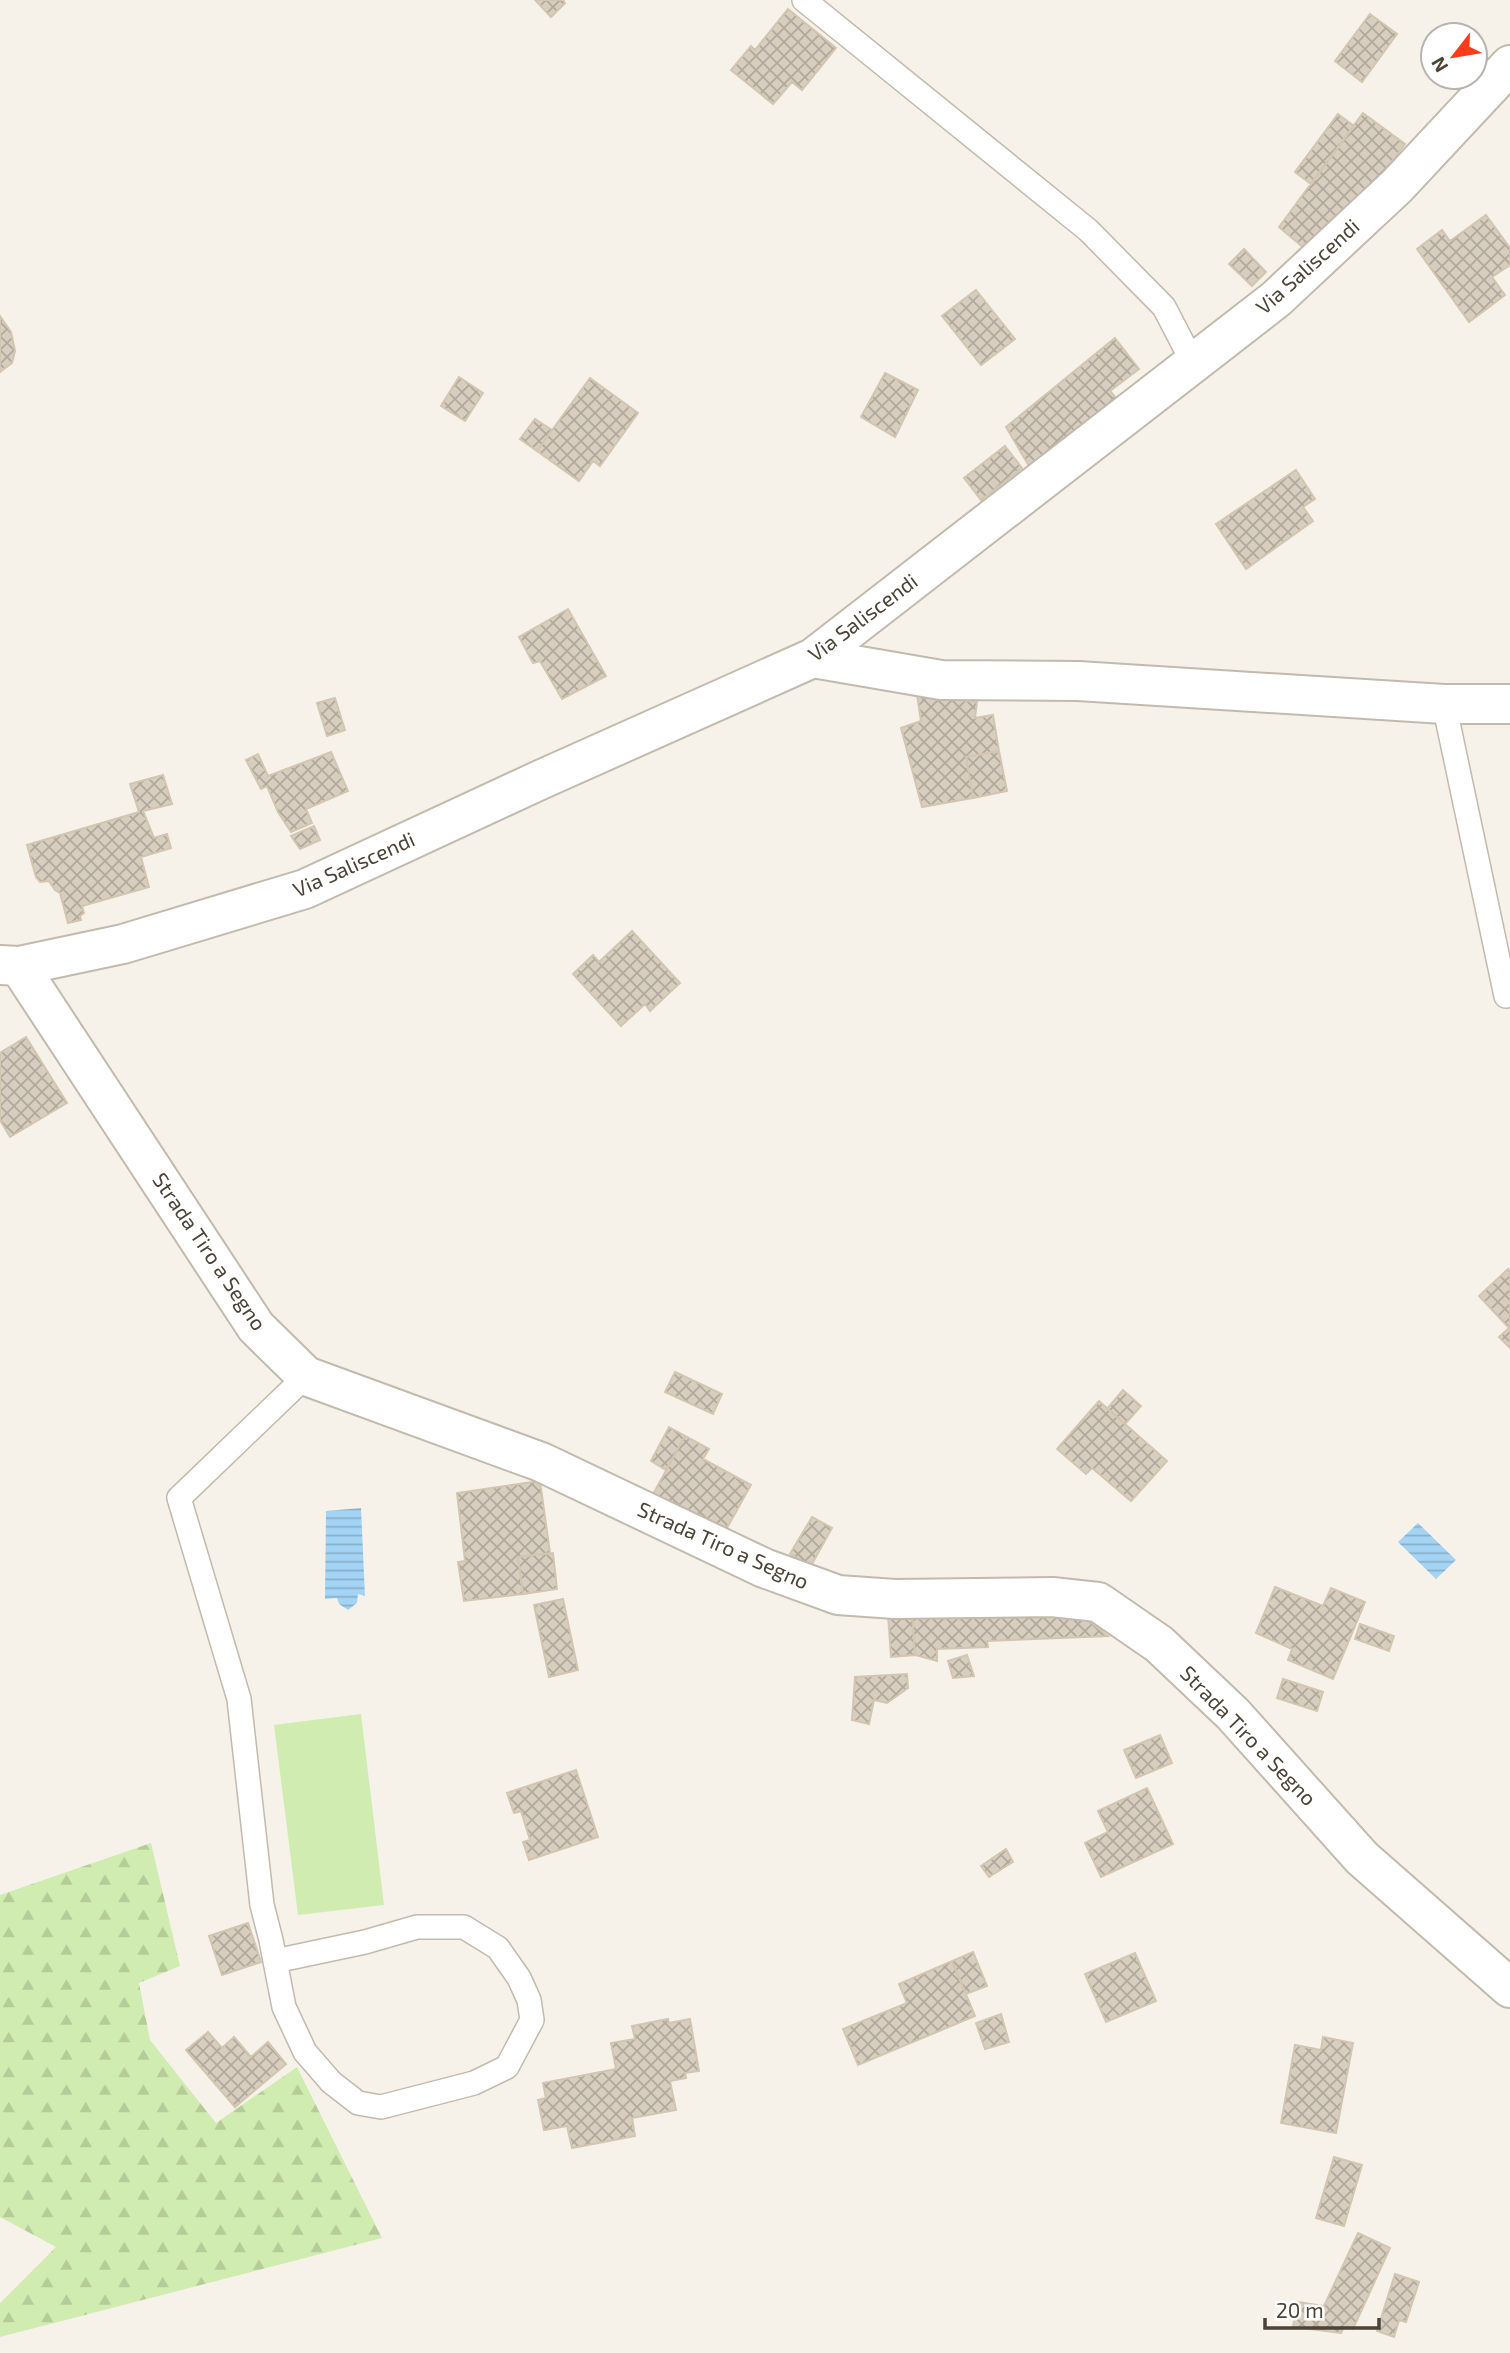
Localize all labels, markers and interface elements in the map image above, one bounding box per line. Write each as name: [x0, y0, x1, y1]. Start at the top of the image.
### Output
north arrow: [1419, 21, 1489, 91]
text: N: [1426, 53, 1452, 77]
street label: Via Saliscendi: [1250, 213, 1364, 319]
street label: Via Saliscendi: [802, 568, 922, 666]
street label: Via Saliscendi: [289, 826, 418, 902]
street label: Strada Tiro a Segno: [148, 1168, 272, 1335]
street label: Strada Tiro a Segno: [634, 1496, 813, 1594]
street label: Strada Tiro a Segno: [1176, 1660, 1322, 1810]
scale bar: [1265, 2286, 1379, 2330]
text: 20 m: [1276, 2297, 1324, 2322]

